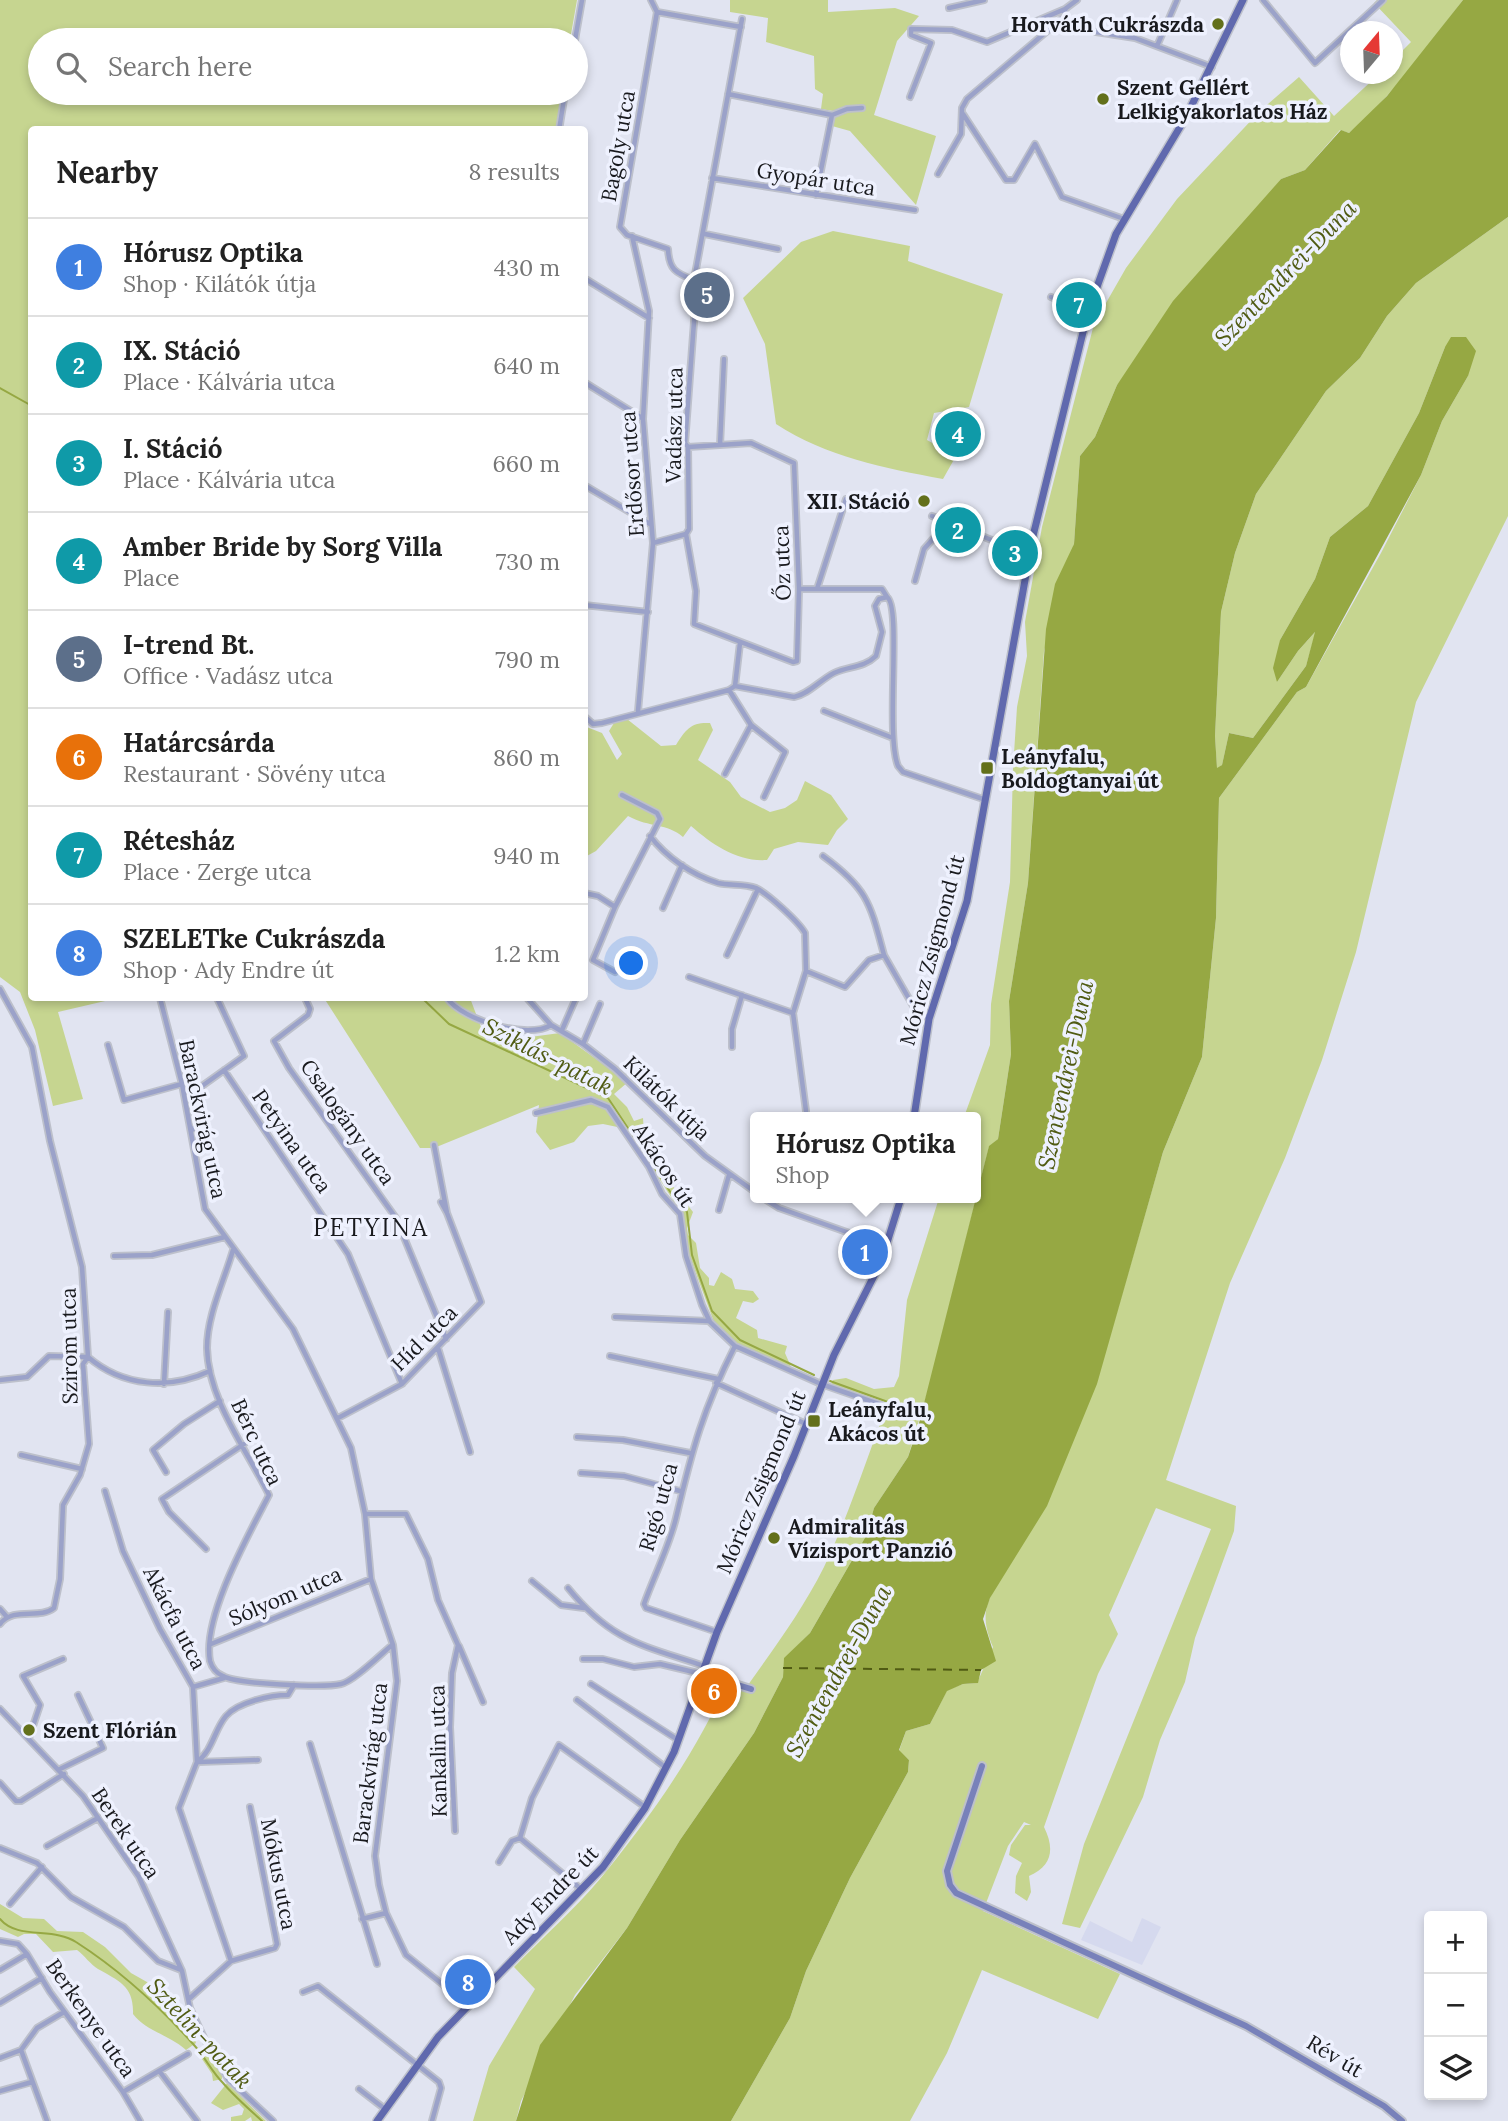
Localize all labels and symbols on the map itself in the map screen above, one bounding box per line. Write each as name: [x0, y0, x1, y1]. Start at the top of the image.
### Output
place label: Horváth Cukrászda: [1011, 11, 1204, 38]
marker: Horváth Cukrászda: [1210, 16, 1226, 32]
north arrow: [1340, 21, 1403, 84]
place label: Szent Gellért Lelkigyakorlatos Ház: [1117, 74, 1328, 125]
street label: Bagoly utca: [595, 88, 641, 204]
marker: Szent Gellért Lelkigyakorlatos Ház: [1095, 91, 1111, 107]
street label: Gyopár utca: [755, 156, 877, 202]
water label: Szentendrei-Duna: [1208, 194, 1362, 352]
pin: 5: [684, 269, 730, 321]
pin: 7: [1056, 279, 1102, 331]
street label: Vadász utca: [659, 367, 689, 484]
pin: 4: [935, 408, 981, 460]
street label: Erdősor utca: [614, 410, 650, 538]
place label: XII. Stáció: [807, 488, 910, 515]
marker: XII. Stáció: [916, 493, 932, 509]
pin: 2: [935, 504, 981, 556]
street label: Őz utca: [767, 525, 797, 601]
pin: 3: [992, 527, 1038, 579]
place label: Leányfalu, Boldogtanyai út: [1001, 743, 1159, 794]
marker: Leányfalu, Boldogtanyai út: [979, 760, 995, 776]
street label: Móricz Zsigmond út: [894, 851, 971, 1048]
your location: [614, 946, 648, 980]
water label: Szentendrei-Duna: [1031, 978, 1099, 1172]
water label: Sziklás-patak: [478, 1011, 618, 1101]
street label: Barackvirág utca: [173, 1037, 233, 1201]
street label: Kilátók útja: [618, 1050, 716, 1146]
street label: Csalogány utca: [295, 1054, 401, 1190]
street label: Petyina utca: [246, 1084, 338, 1198]
street label: Akácos út: [626, 1117, 702, 1213]
district label: PETYINA: [313, 1212, 429, 1243]
pin: 1: [842, 1226, 888, 1278]
street label: Szirom utca: [54, 1287, 84, 1405]
street label: Híd utca: [385, 1299, 463, 1377]
street label: Móricz Zsigmond út: [710, 1386, 812, 1578]
street label: Bérc utca: [225, 1394, 289, 1490]
place label: Leányfalu, Akácos út: [828, 1396, 932, 1447]
marker: Leányfalu, Akácos út: [806, 1413, 822, 1429]
street label: Rigó utca: [632, 1459, 684, 1554]
place label: Admiralitás Vízisport Panzió: [788, 1513, 953, 1564]
marker: Admiralitás Vízisport Panzió: [766, 1530, 782, 1546]
street label: Sólyom utca: [225, 1560, 346, 1632]
street label: Akácfa utca: [137, 1561, 213, 1674]
water label: Szentendrei-Duna: [779, 1580, 897, 1762]
pin: 6: [691, 1665, 737, 1717]
street label: Barackvirág utca: [347, 1681, 393, 1845]
street label: Kankalin utca: [423, 1684, 453, 1818]
place label: Szent Flórián: [43, 1717, 177, 1744]
marker: Szent Flórián: [21, 1722, 37, 1738]
street label: Berek utca: [86, 1782, 166, 1884]
street label: Mókus utca: [255, 1816, 303, 1932]
street label: Ady Endre út: [495, 1839, 604, 1951]
street label: Berkenye utca: [40, 1953, 142, 2083]
pin: 8: [445, 1956, 491, 2008]
water label: Sztelin-patak: [141, 1972, 259, 2094]
street label: Rév út: [1302, 2029, 1369, 2084]

